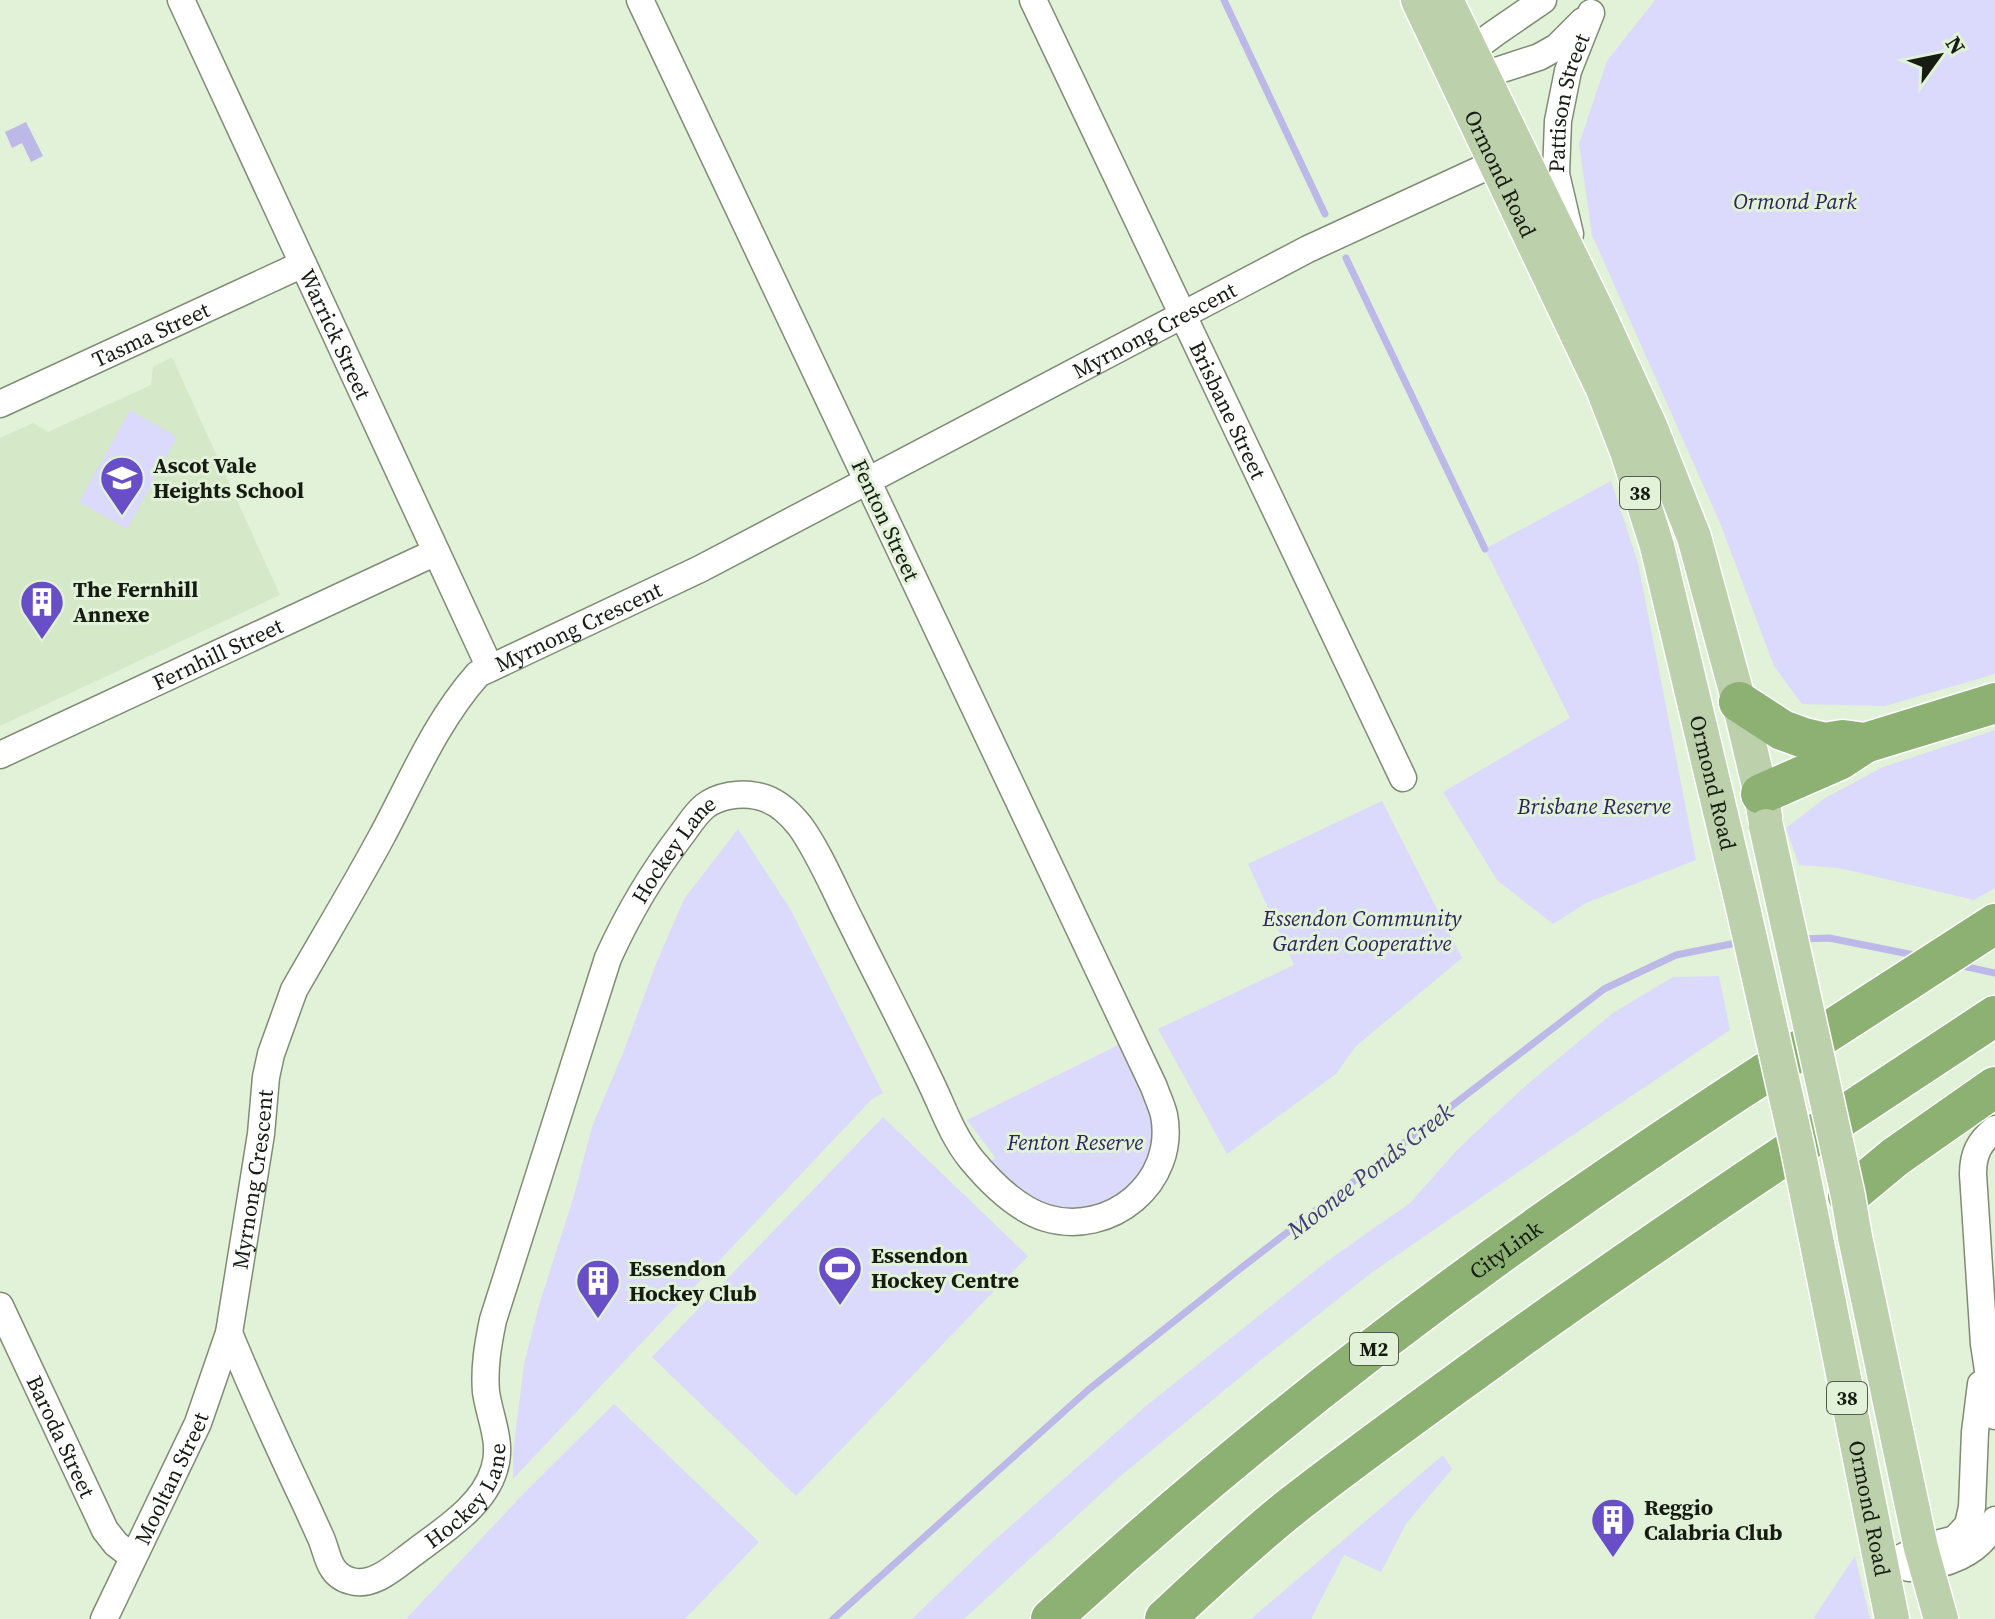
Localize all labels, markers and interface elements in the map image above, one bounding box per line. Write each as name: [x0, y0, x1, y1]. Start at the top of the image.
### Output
north arrow: [1899, 16, 1979, 96]
street label: Pattison Street: [1541, 28, 1597, 173]
text: N: [1939, 30, 1973, 60]
street label: Ormond Road: [1457, 105, 1544, 242]
park label: Ormond Park: [1733, 186, 1857, 216]
street label: Warrick Street: [292, 264, 379, 405]
street label: Myrnong Crescent: [1067, 274, 1242, 385]
street label: Tasma Street: [87, 294, 215, 374]
street label: Brisbane Street: [1182, 336, 1274, 485]
place label: Ascot Vale Heights School: [153, 450, 304, 505]
school or university icon: Ascot Vale Heights School: [98, 454, 146, 517]
street label: Fenton Street: [845, 454, 928, 586]
road number: 38: [1620, 477, 1660, 509]
place label: The Fernhill Annexe: [73, 574, 198, 629]
street label: Myrnong Crescent: [490, 574, 667, 679]
building icon: The Fernhill Annexe: [18, 578, 66, 641]
street label: Fernhill Street: [147, 610, 288, 697]
street label: Ormond Road: [1683, 712, 1744, 853]
street label: Hockey Lane: [624, 788, 721, 909]
park label: Brisbane Reserve: [1516, 791, 1671, 821]
park label: Essendon Community Garden Cooperative: [1262, 903, 1462, 958]
street label: Myrnong Crescent: [224, 1088, 280, 1271]
water label: Moonee Ponds Creek: [1279, 1095, 1460, 1247]
park label: Fenton Reserve: [1006, 1127, 1143, 1157]
street label: CityLink: [1463, 1213, 1549, 1286]
place label: Essendon Hockey Centre: [871, 1240, 1019, 1295]
sports icon: Essendon Hockey Centre: [816, 1244, 864, 1307]
place label: Essendon Hockey Club: [629, 1253, 757, 1308]
building icon: Essendon Hockey Club: [574, 1257, 622, 1320]
road number: M2: [1350, 1333, 1398, 1365]
street label: Baroda Street: [20, 1370, 103, 1503]
road number: 38: [1827, 1382, 1867, 1414]
street label: Mooltan Street: [127, 1407, 216, 1550]
street label: Ormond Road: [1842, 1438, 1898, 1579]
street label: Hockey Lane: [418, 1443, 512, 1555]
place label: Reggio Calabria Club: [1644, 1492, 1782, 1547]
building icon: Reggio Calabria Club: [1589, 1496, 1637, 1559]

